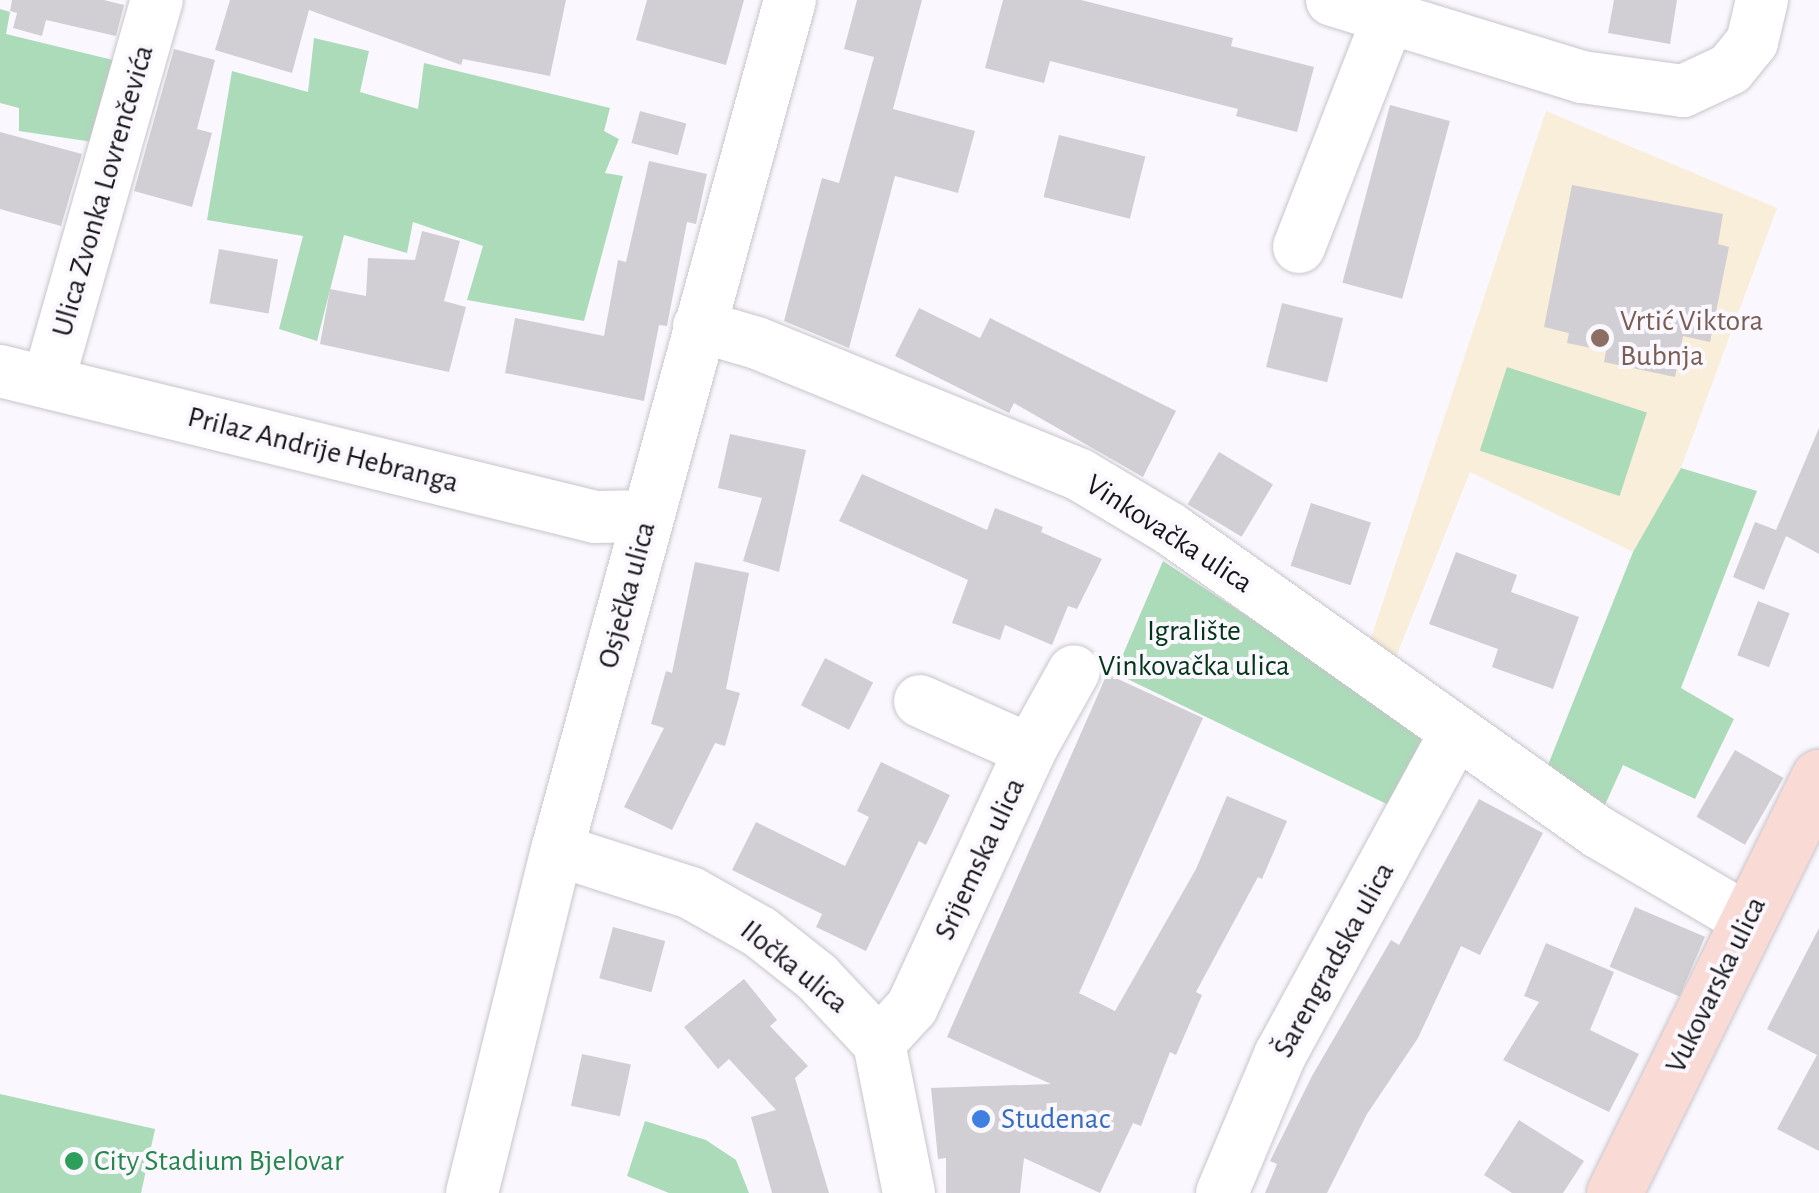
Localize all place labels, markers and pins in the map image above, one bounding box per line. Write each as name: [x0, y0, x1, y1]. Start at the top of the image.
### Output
place label: Vrtić Viktora Bubnja: [1620, 303, 1763, 374]
marker: Vrtić Viktora Bubnja: [1589, 327, 1611, 349]
place label: Studenac: [1001, 1101, 1110, 1137]
marker: Studenac: [970, 1108, 992, 1130]
place label: City Stadium Bjelovar: [94, 1143, 344, 1179]
marker: City Stadium Bjelovar: [63, 1150, 85, 1172]

